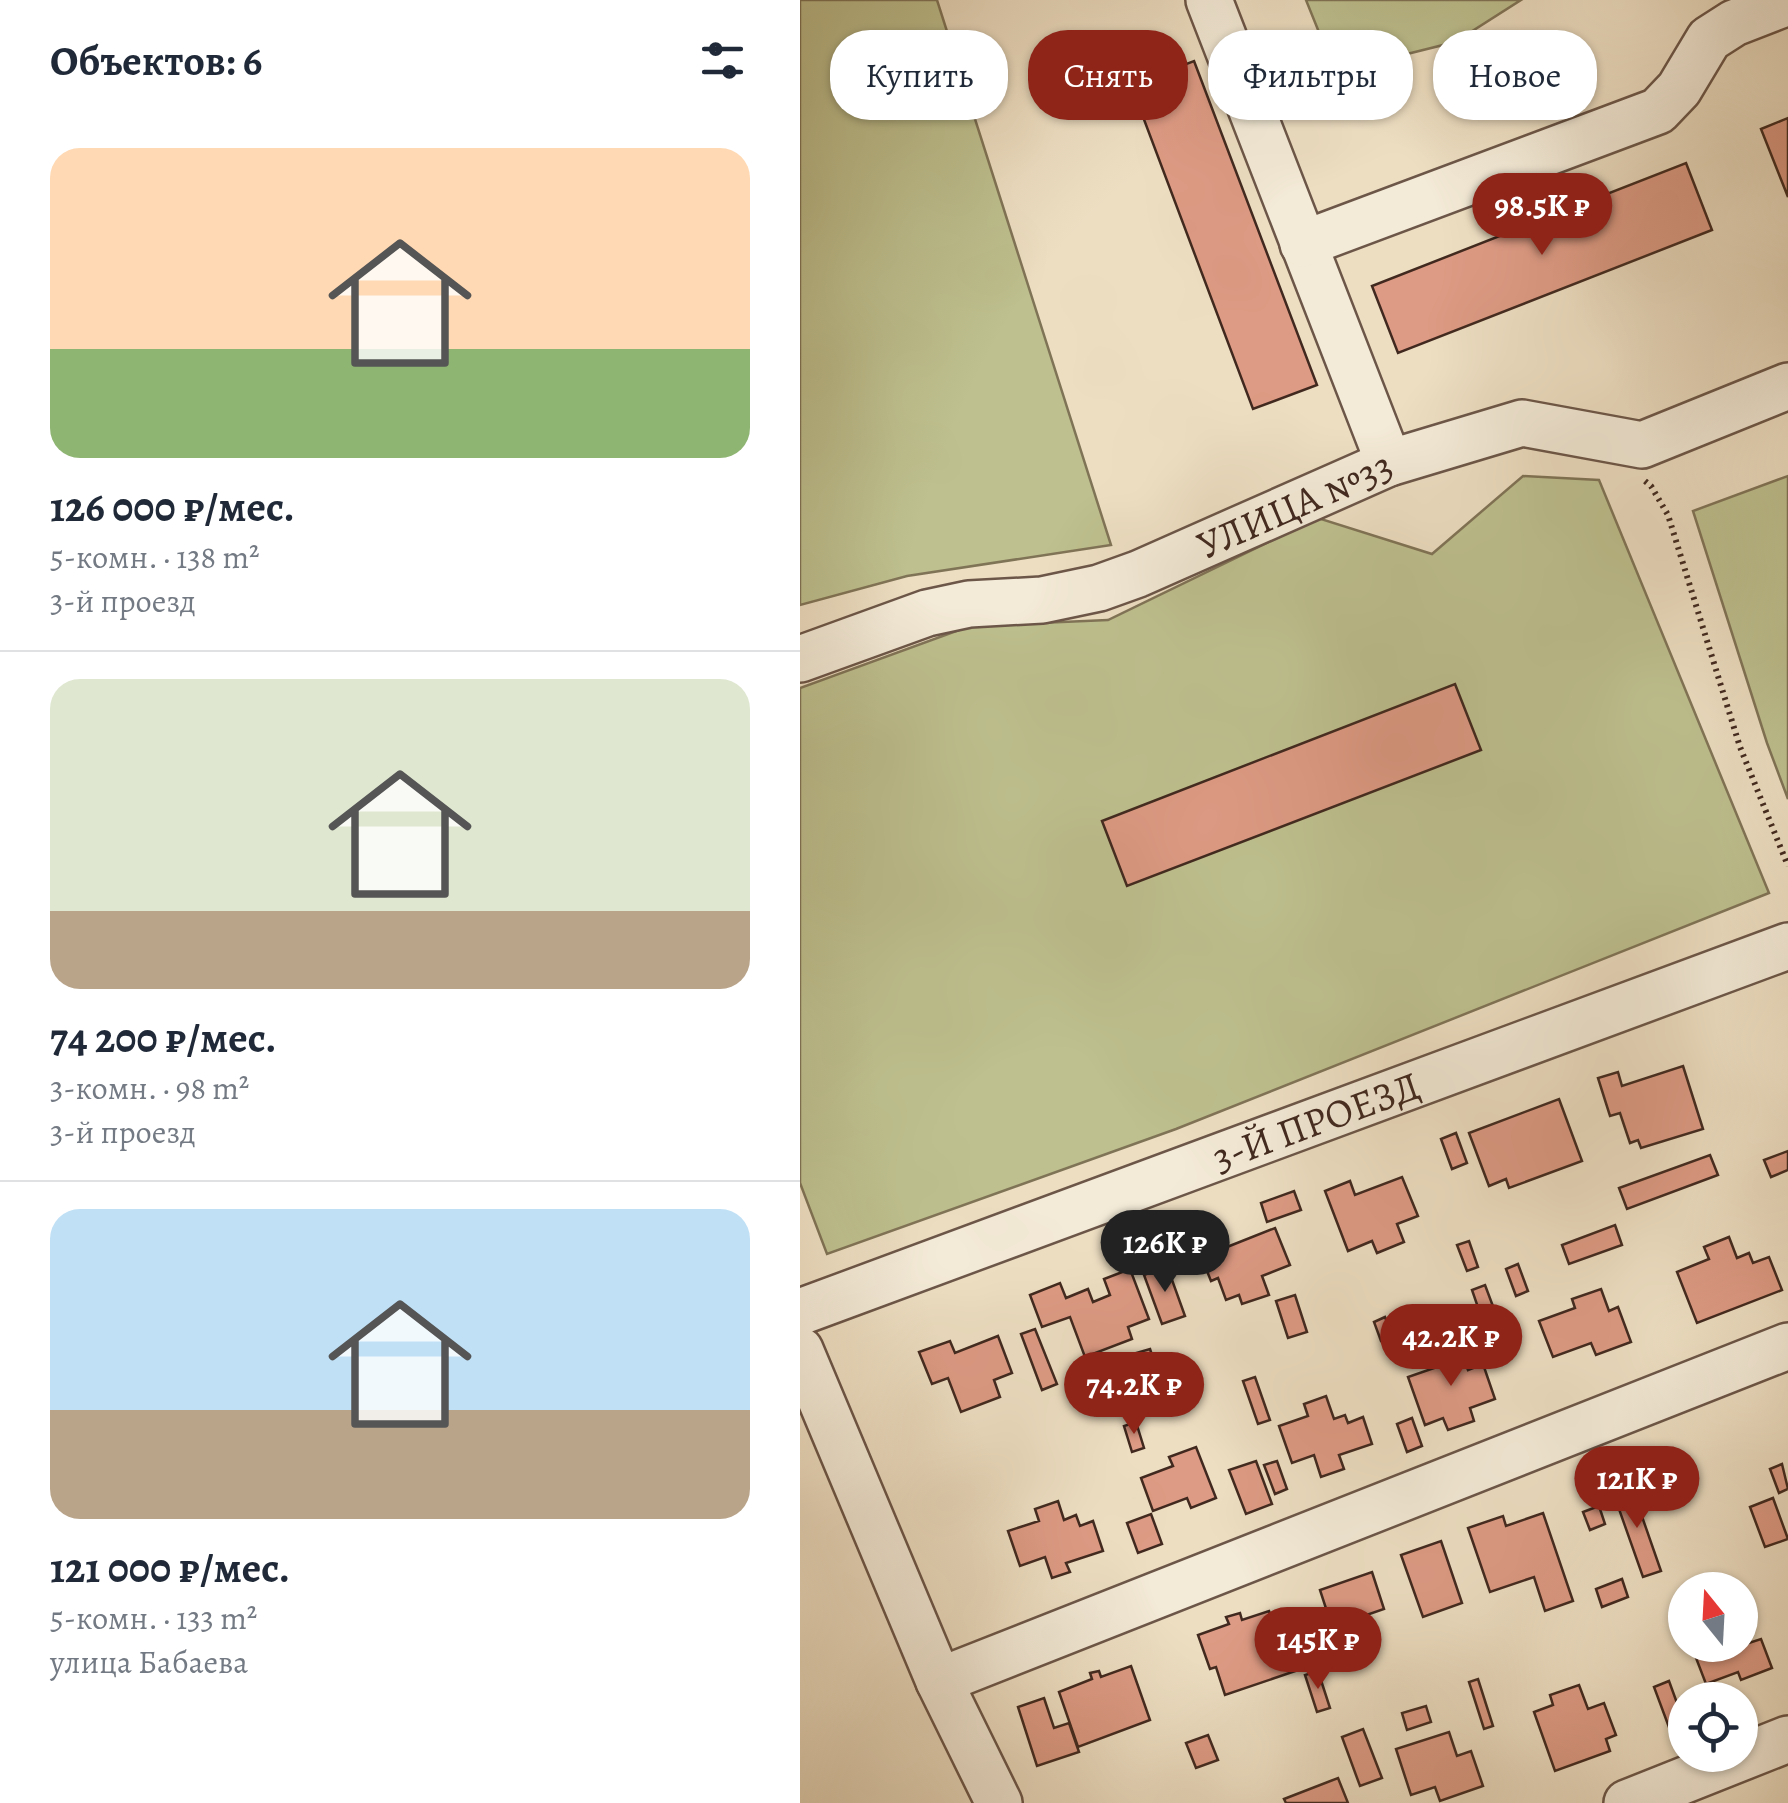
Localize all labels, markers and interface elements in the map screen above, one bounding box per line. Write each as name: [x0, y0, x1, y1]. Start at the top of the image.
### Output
chip: Купить: [830, 30, 1008, 120]
chip: Снять: [1028, 30, 1188, 120]
chip: Фильтры: [1208, 30, 1413, 120]
chip: Новое: [1433, 30, 1597, 120]
text: Объектов: 6: [50, 32, 262, 89]
icon: filters: [695, 33, 750, 88]
pin: 98.5K ₽: [1450, 173, 1634, 258]
text: 98.5K ₽: [1494, 183, 1590, 227]
icon: home: [310, 213, 490, 393]
street label: УЛИЦА №33: [1188, 437, 1401, 572]
text: 126 000 ₽/мес.: [50, 478, 295, 535]
text: 5-комн. · 138 m²: [50, 535, 260, 579]
text: 3-й проезд: [50, 579, 196, 623]
icon: home: [310, 744, 490, 924]
text: 74 200 ₽/мес.: [50, 1009, 277, 1066]
street label: 3-Й ПРОЕЗД: [1204, 1057, 1427, 1184]
text: 3-комн. · 98 m²: [50, 1066, 249, 1110]
text: 3-й проезд: [50, 1110, 196, 1154]
pin: 126K ₽: [1084, 1210, 1246, 1295]
text: 126K ₽: [1123, 1220, 1207, 1264]
icon: home: [310, 1274, 490, 1454]
pin: 42.2K ₽: [1359, 1304, 1543, 1389]
text: 42.2K ₽: [1402, 1314, 1500, 1358]
pin: 74.2K ₽: [1042, 1352, 1226, 1437]
text: 74.2K ₽: [1086, 1362, 1182, 1406]
pin: 121K ₽: [1556, 1446, 1718, 1531]
text: 121K ₽: [1596, 1456, 1678, 1500]
text: 121 000 ₽/мес.: [50, 1539, 290, 1596]
north arrow: [1668, 1572, 1758, 1662]
map controls: [1668, 1572, 1758, 1772]
text: 5-комн. · 133 m²: [50, 1596, 257, 1640]
pin: 145K ₽: [1237, 1607, 1399, 1692]
text: 145K ₽: [1276, 1617, 1360, 1661]
text: улица Бабаева: [50, 1640, 248, 1684]
button: locate: [1668, 1682, 1758, 1772]

